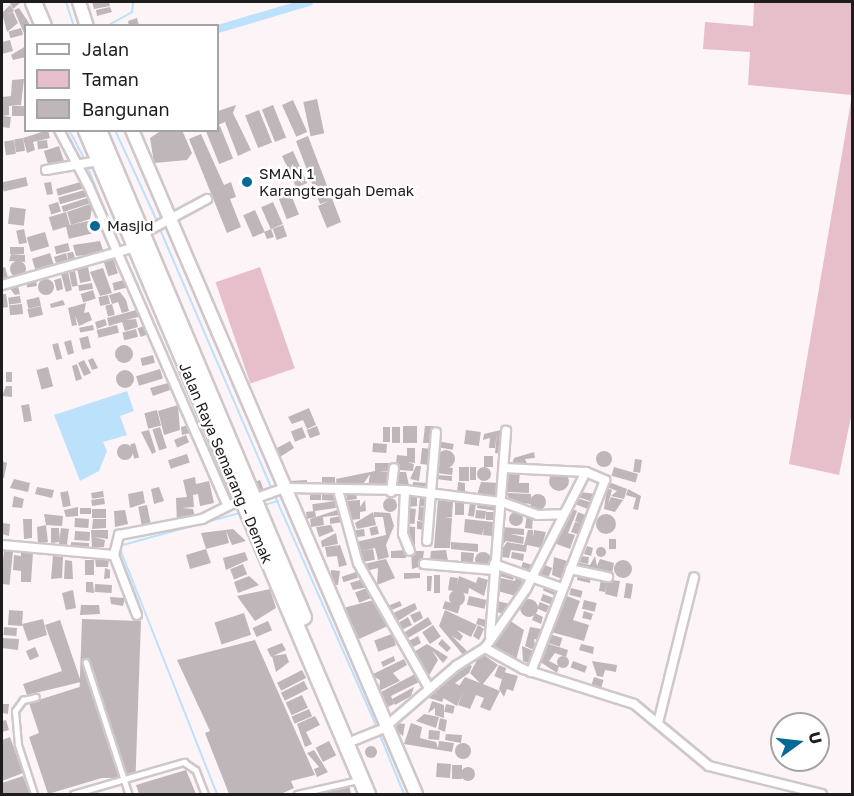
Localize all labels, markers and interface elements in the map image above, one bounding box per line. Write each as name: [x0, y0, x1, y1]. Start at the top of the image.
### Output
legend: [24, 24, 219, 132]
text: Jalan: [82, 38, 129, 60]
text: Taman: [82, 68, 139, 90]
text: Bangunan: [82, 98, 170, 120]
place label: SMAN 1 Karangtengah Demak: [259, 164, 414, 199]
marker: SMAN 1 Karangtengah Demak: [240, 175, 254, 189]
place label: Masjid: [107, 217, 154, 235]
marker: Masjid: [88, 219, 102, 233]
street label: Jalan Raya Semarang - Demak: [175, 360, 277, 566]
north arrow: [770, 712, 830, 772]
text: U: [804, 730, 827, 746]

